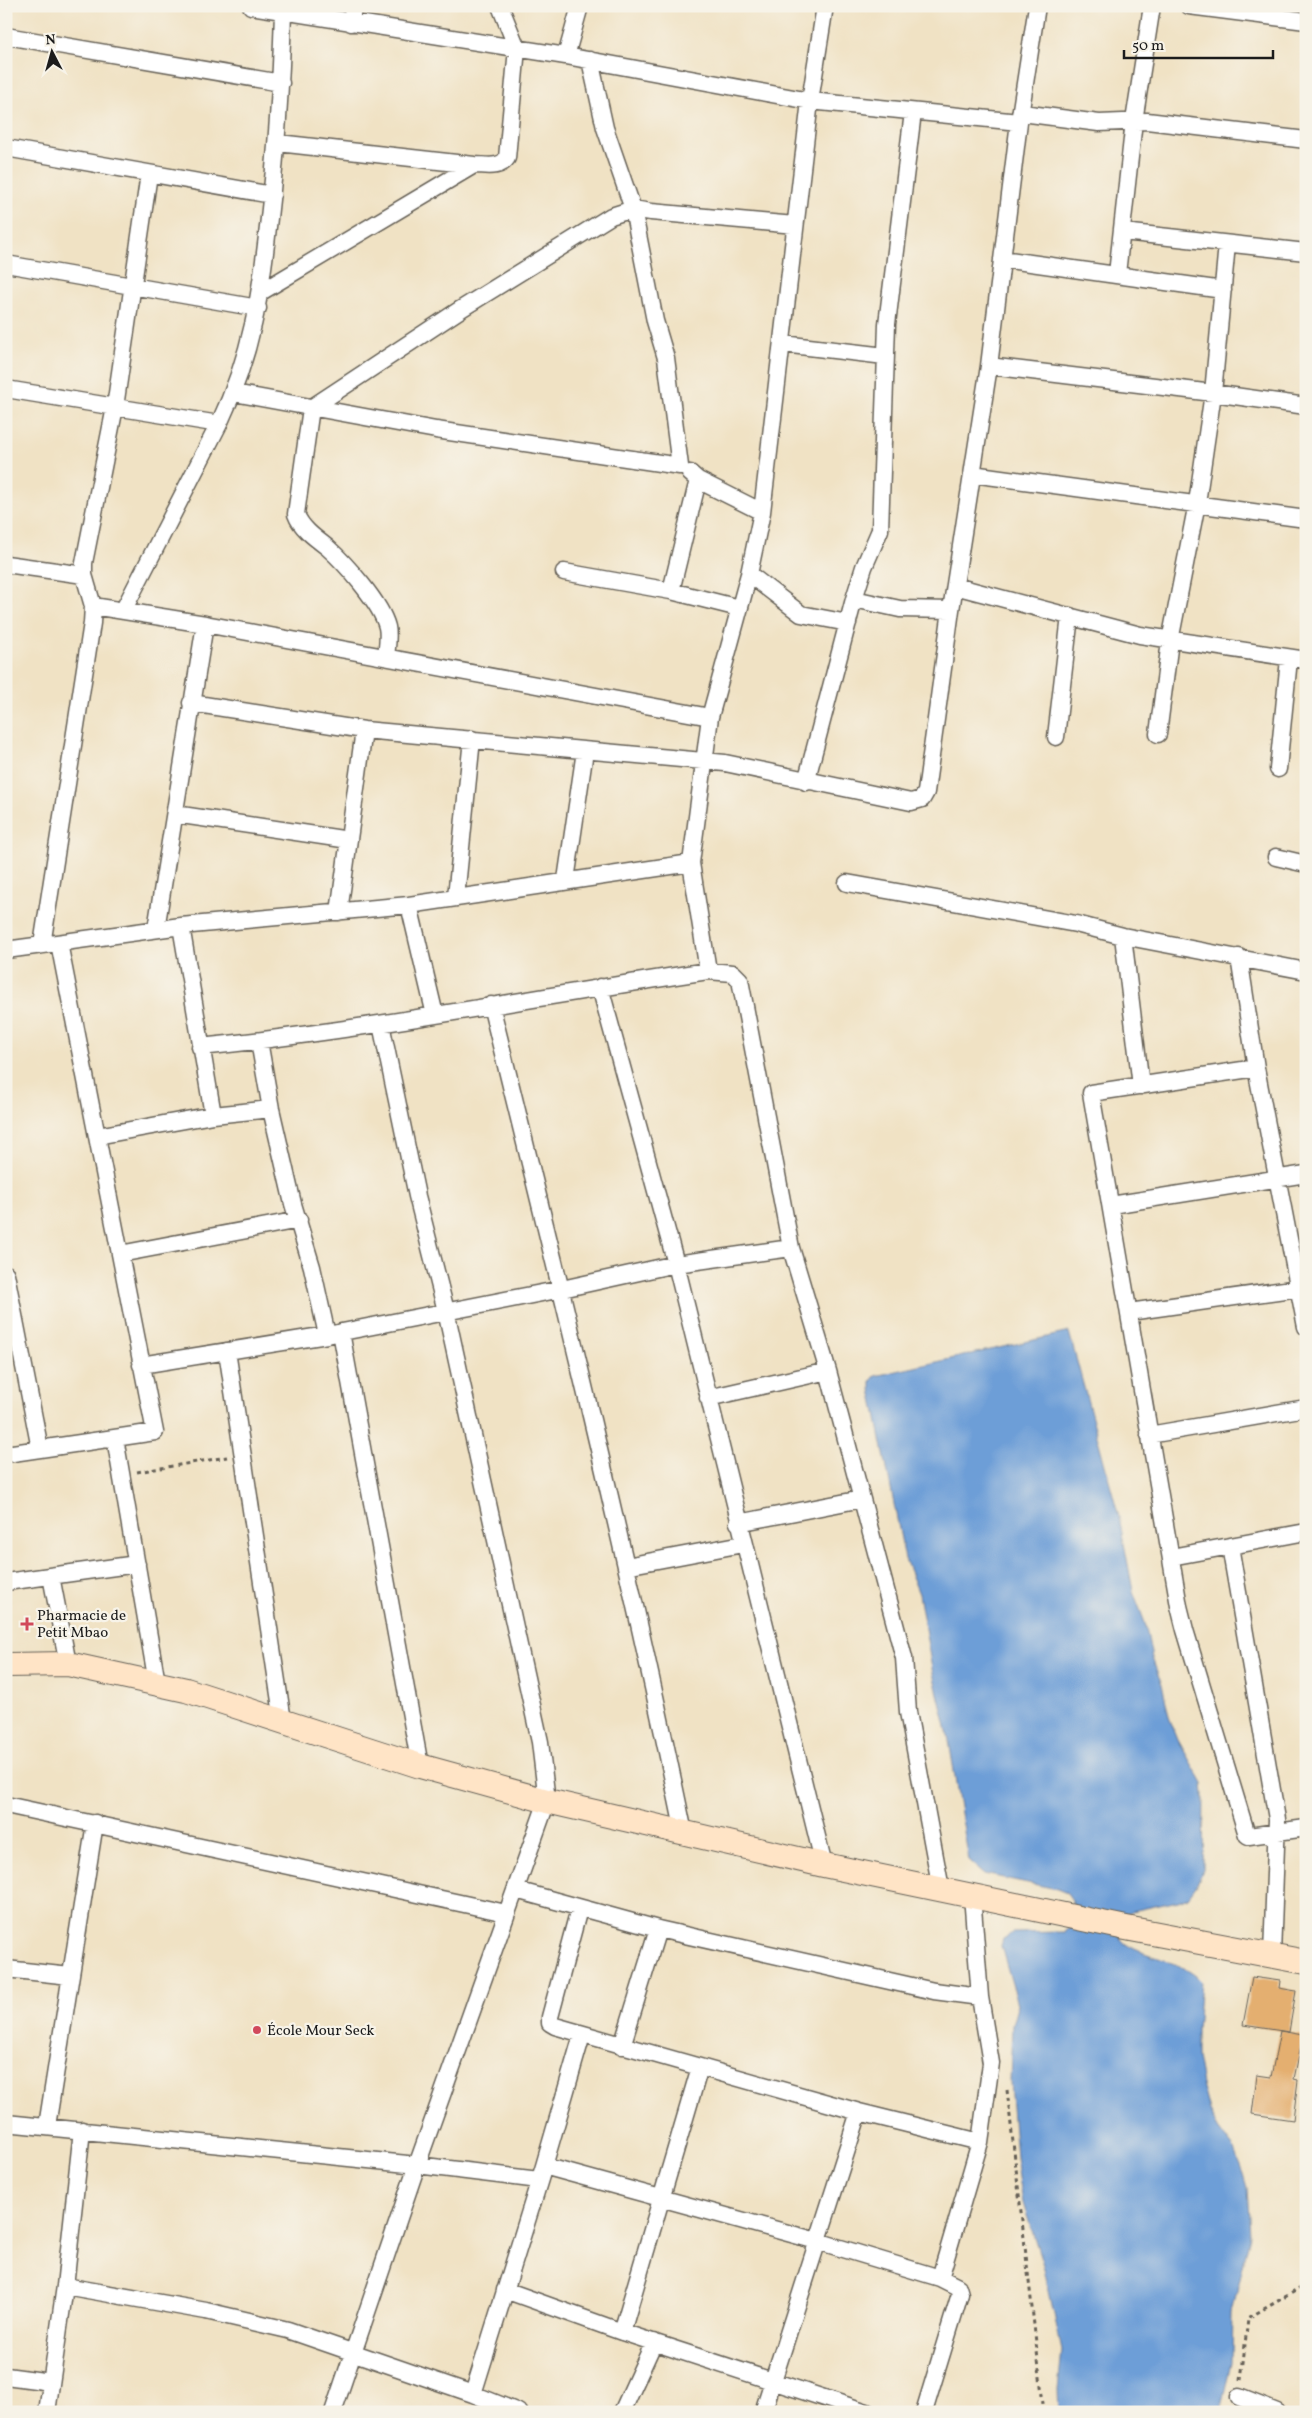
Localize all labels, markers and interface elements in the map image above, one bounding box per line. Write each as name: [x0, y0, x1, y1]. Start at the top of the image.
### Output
north arrow: [28, 28, 78, 78]
scale bar: [1124, 28, 1273, 60]
text: N: [45, 31, 57, 51]
text: 50 m: [1132, 36, 1164, 57]
place label: Pharmacie de Petit Mbao: [37, 1606, 126, 1644]
marker: Pharmacie de Petit Mbao: [21, 1618, 33, 1630]
place label: École Mour Seck: [267, 2021, 374, 2042]
marker: École Mour Seck: [251, 2024, 263, 2036]

